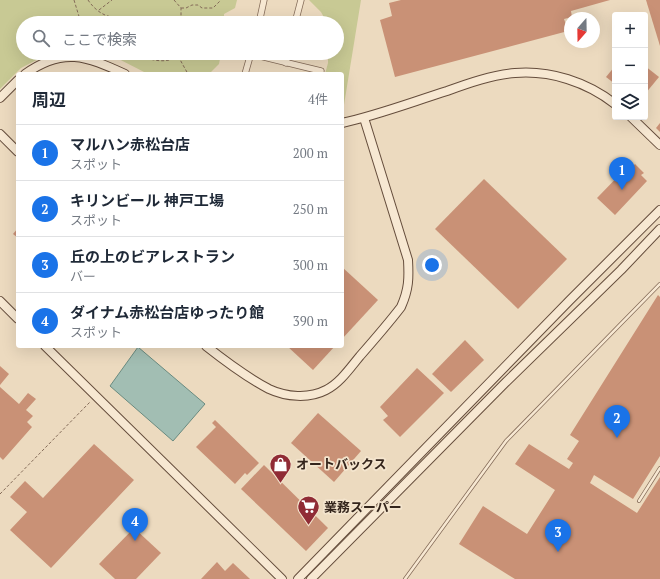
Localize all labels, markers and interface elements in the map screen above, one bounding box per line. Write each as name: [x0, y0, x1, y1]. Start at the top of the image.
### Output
north arrow: [564, 12, 600, 48]
map controls: [612, 12, 648, 120]
button: +: [612, 12, 648, 48]
search box: [16, 16, 344, 60]
icon: search: [30, 27, 52, 49]
text: ここで検索: [62, 29, 137, 49]
button: −: [612, 48, 648, 84]
button: layers: [612, 84, 648, 120]
text: 周辺: [32, 88, 66, 111]
text: 4件: [308, 90, 328, 108]
text: マルハン赤松台店: [70, 134, 190, 154]
text: 1: [41, 144, 49, 162]
text: 200 m: [293, 144, 328, 162]
text: スポット: [70, 155, 122, 173]
pin: 1: [609, 157, 635, 190]
text: キリンビール 神戸工場: [70, 190, 224, 210]
text: 2: [41, 200, 49, 218]
text: 250 m: [293, 200, 328, 218]
text: スポット: [70, 211, 122, 229]
text: 丘の上のビアレストラン: [70, 246, 235, 266]
your location: [422, 255, 442, 275]
text: 3: [41, 256, 49, 274]
text: 300 m: [293, 256, 328, 274]
text: バー: [70, 267, 96, 285]
text: ダイナム赤松台店ゆったり館: [70, 302, 264, 322]
text: 4: [41, 312, 49, 330]
text: 390 m: [293, 312, 328, 330]
text: スポット: [70, 323, 122, 341]
pin: 2: [604, 405, 630, 438]
shop icon: オートバックス: [268, 451, 294, 484]
place label: オートバックス: [296, 455, 387, 473]
supermarket icon: 業務スーパー: [295, 494, 321, 527]
place label: 業務スーパー: [324, 498, 402, 516]
pin: 4: [122, 508, 148, 541]
pin: 3: [545, 519, 571, 552]

